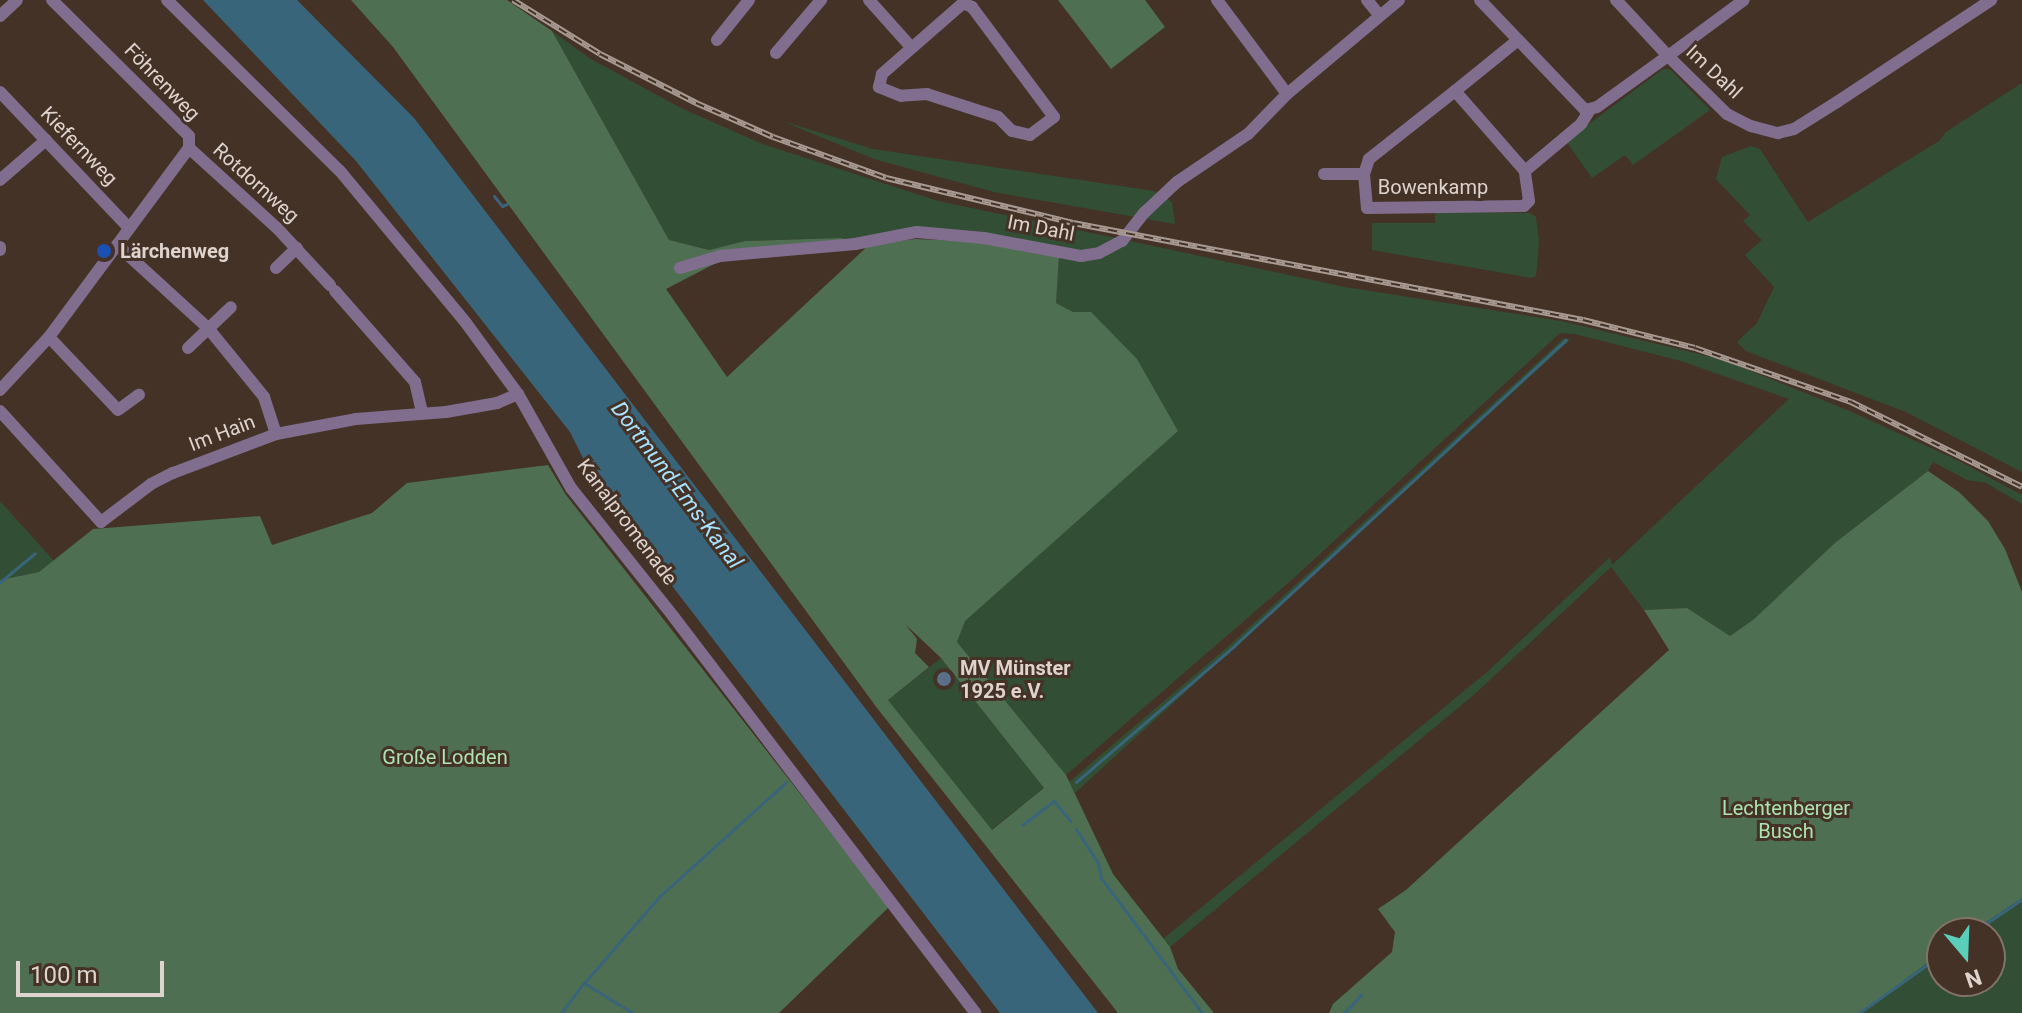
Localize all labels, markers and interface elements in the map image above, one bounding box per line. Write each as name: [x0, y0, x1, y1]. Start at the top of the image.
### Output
street label: Föhrenweg: [119, 38, 205, 126]
street label: Im Dahl: [1681, 40, 1747, 104]
street label: Kiefernweg: [36, 102, 122, 190]
street label: Rotdornweg: [208, 138, 304, 228]
street label: Bowenkamp: [1378, 175, 1488, 199]
street label: Im Dahl: [1005, 210, 1077, 246]
place label: Lärchenweg: [120, 239, 229, 263]
marker: Lärchenweg: [95, 242, 113, 260]
water label: Dortmund-Ems-Kanal: [606, 396, 748, 574]
street label: Im Hain: [185, 409, 259, 457]
street label: Kanalpromenade: [572, 454, 682, 590]
place label: MV Münster 1925 e.V.: [960, 656, 1071, 703]
marker: MV Münster 1925 e.V.: [935, 670, 953, 688]
park label: Große Lodden: [382, 745, 508, 769]
park label: Lechtenberger Busch: [1722, 797, 1850, 844]
north arrow: [1926, 917, 2006, 997]
scale bar: [20, 945, 168, 995]
text: 100 m: [30, 961, 97, 989]
text: N: [1962, 964, 1985, 993]

